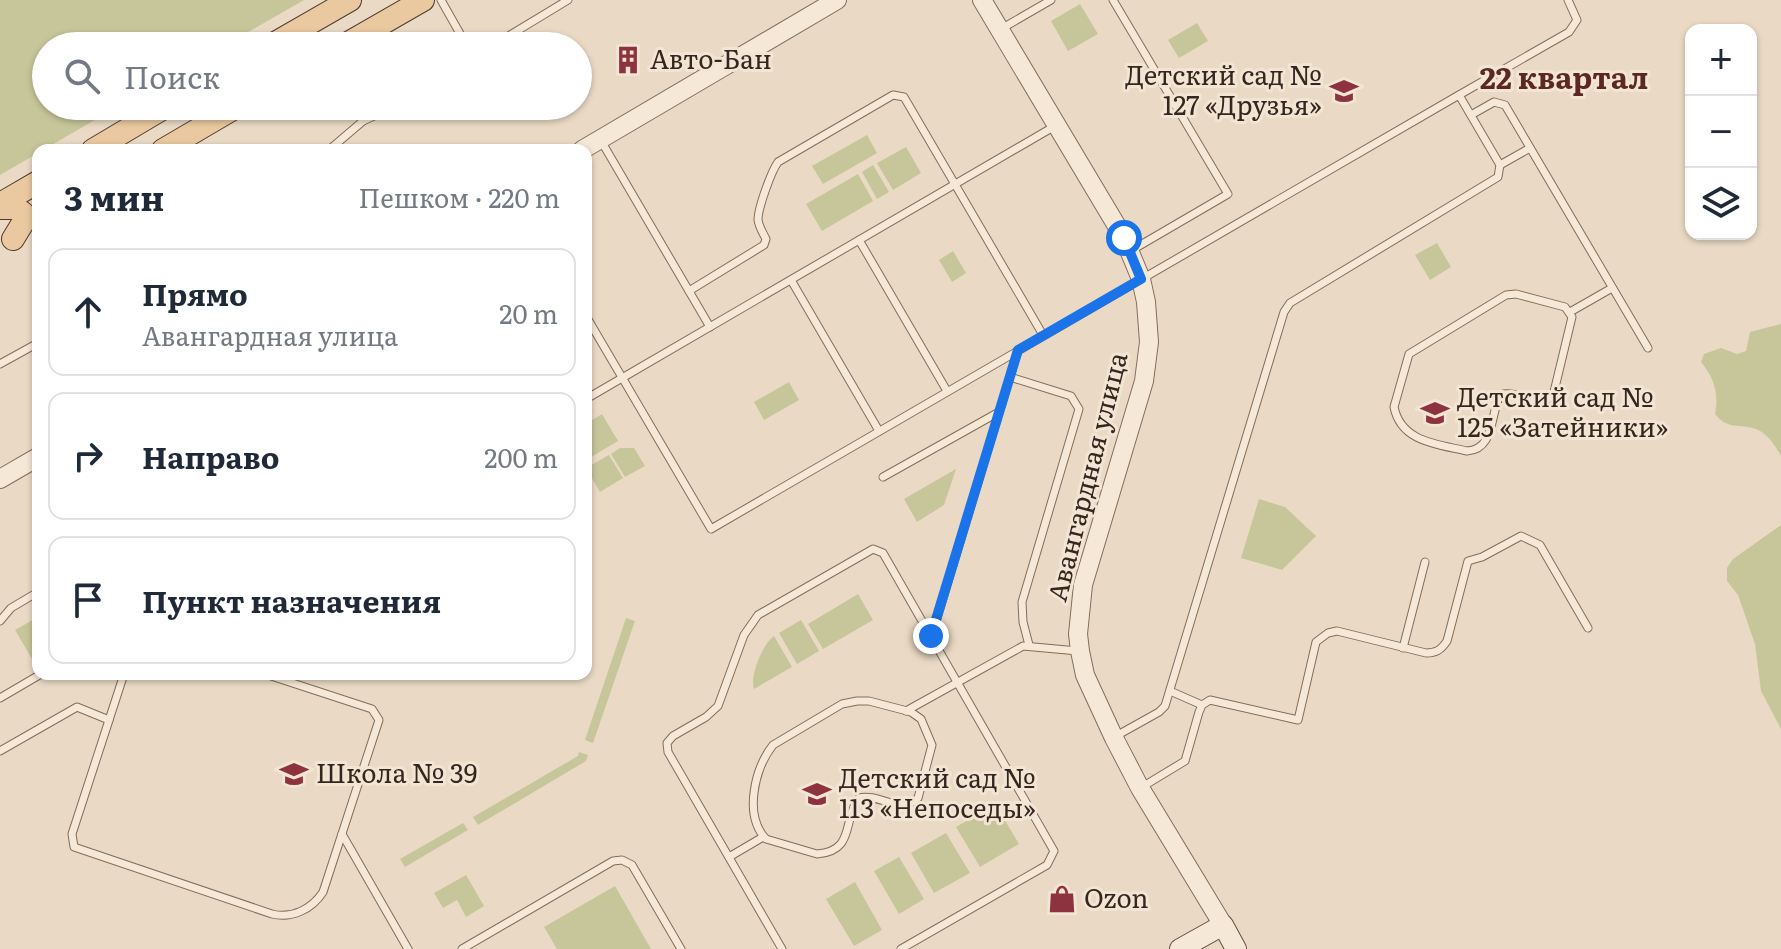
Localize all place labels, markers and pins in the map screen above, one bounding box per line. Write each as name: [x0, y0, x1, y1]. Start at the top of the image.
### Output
place label: Авто-Бан: [650, 38, 772, 77]
building icon: Авто-Бан: [613, 45, 643, 75]
place label: Детский сад № 127 «Друзья»: [1125, 54, 1322, 123]
school or university icon: Детский сад № 127 «Друзья»: [1329, 76, 1359, 106]
place label: Детский сад № 125 «Затейники»: [1457, 376, 1668, 445]
school or university icon: Детский сад № 125 «Затейники»: [1420, 398, 1450, 428]
place label: Школа № 39: [316, 752, 477, 791]
place label: Детский сад № 113 «Непоседы»: [839, 757, 1036, 826]
school or university icon: Школа № 39: [279, 759, 309, 789]
school or university icon: Детский сад № 113 «Непоседы»: [802, 779, 832, 809]
place label: Ozon: [1084, 877, 1149, 916]
shop icon: Ozon: [1047, 884, 1077, 914]

